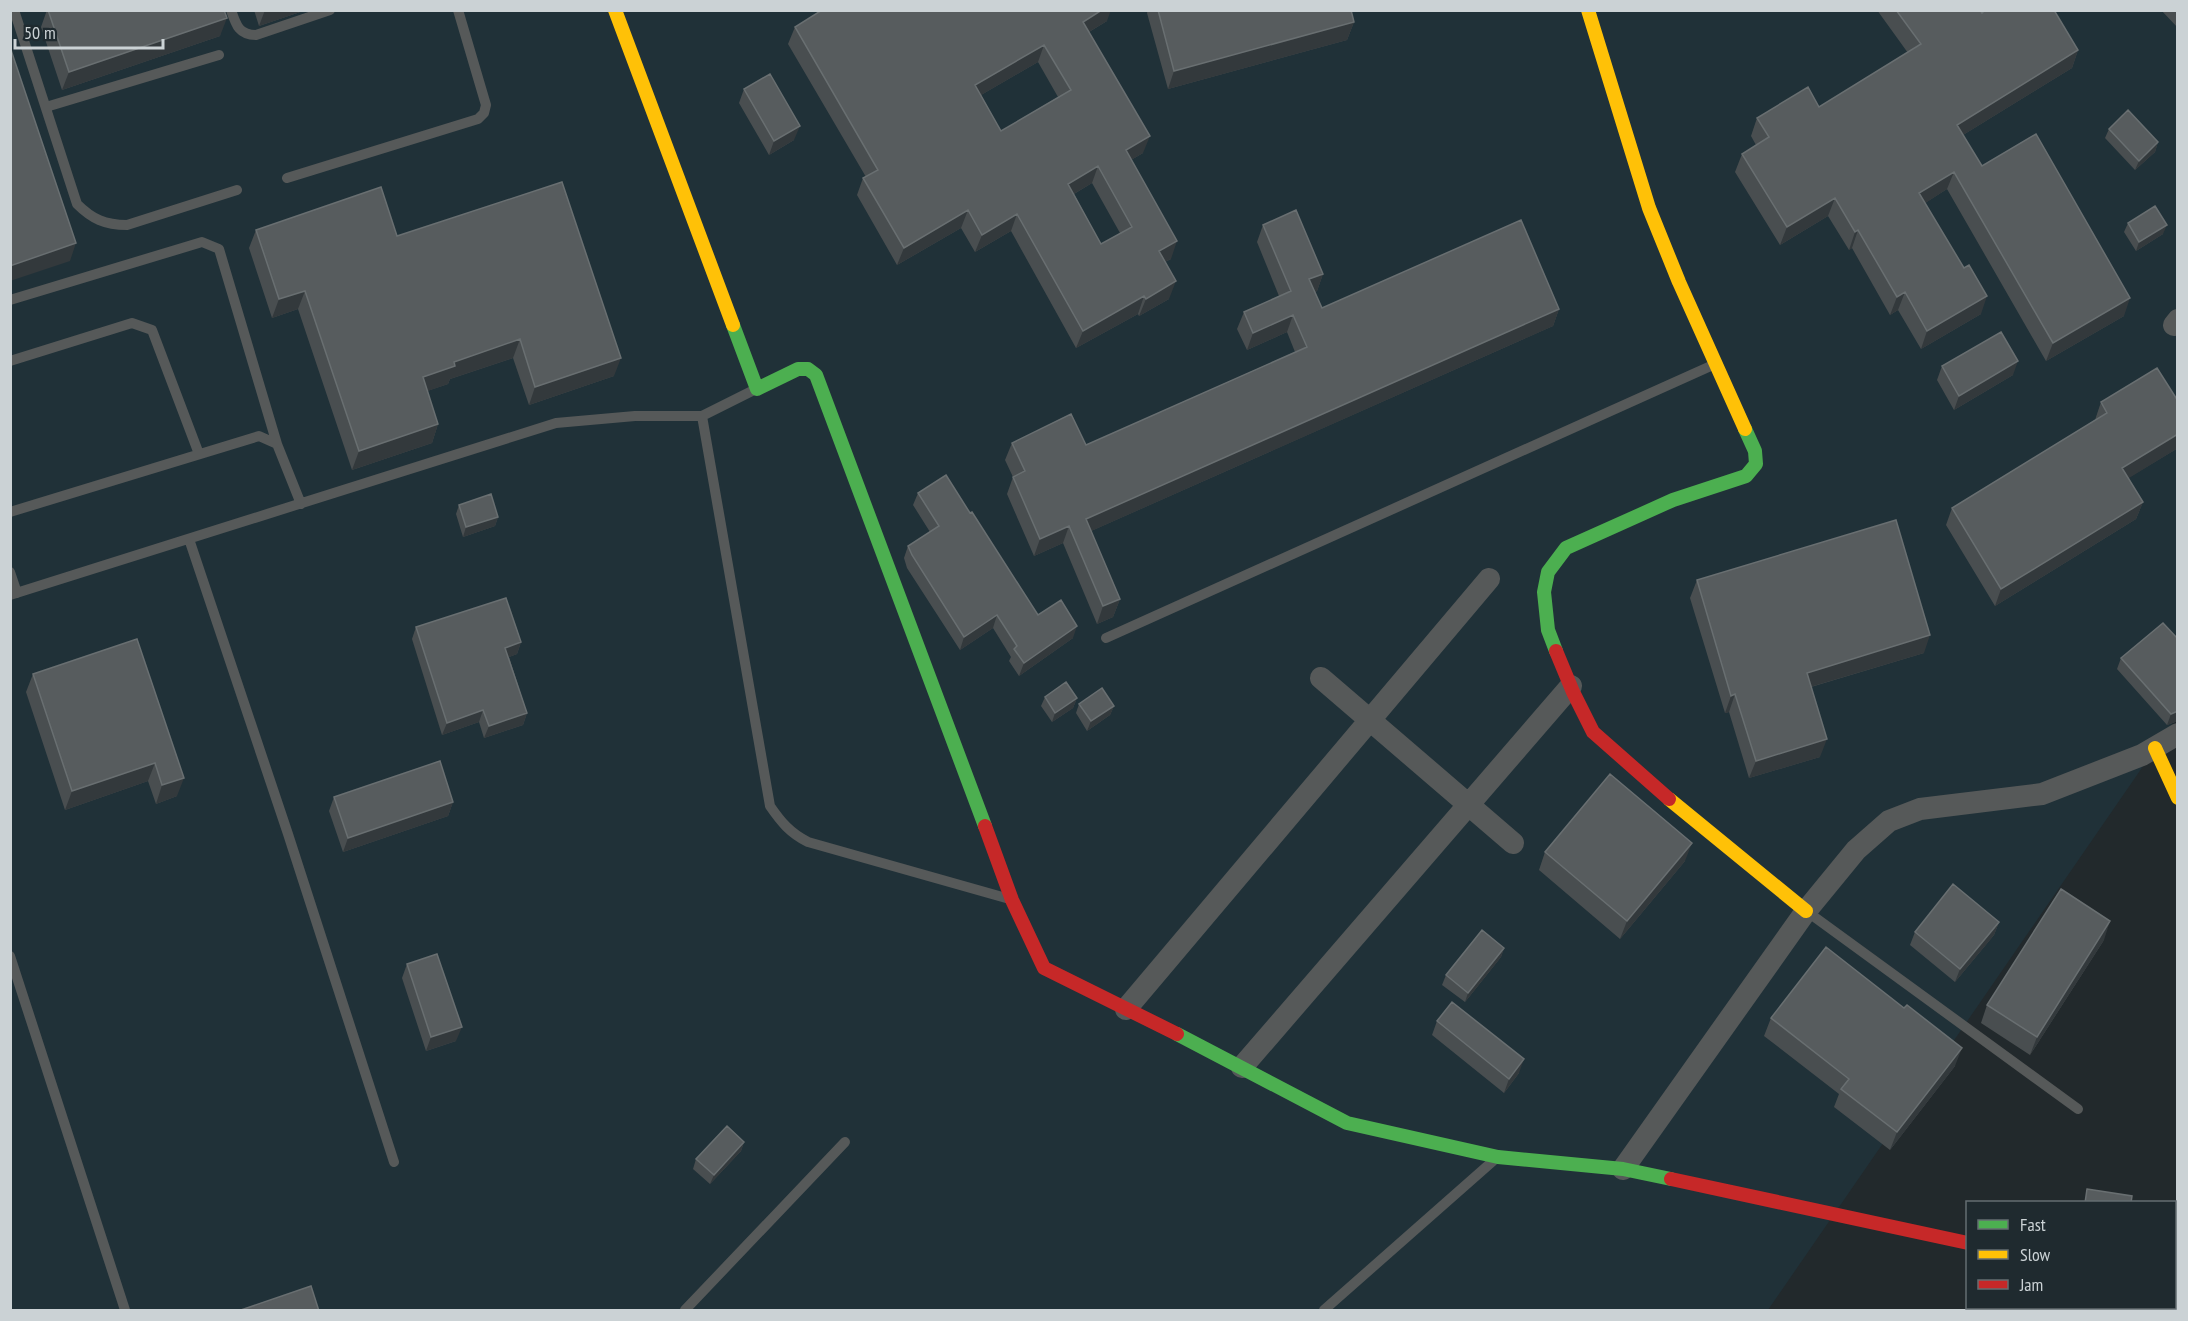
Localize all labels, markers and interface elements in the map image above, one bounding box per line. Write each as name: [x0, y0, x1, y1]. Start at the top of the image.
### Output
scale bar: [15, 12, 164, 50]
text: 50 m: [24, 21, 56, 44]
legend: [1966, 1201, 2176, 1309]
text: Fast: [2020, 1213, 2046, 1236]
text: Slow: [2020, 1243, 2051, 1266]
text: Jam: [2019, 1273, 2043, 1296]

